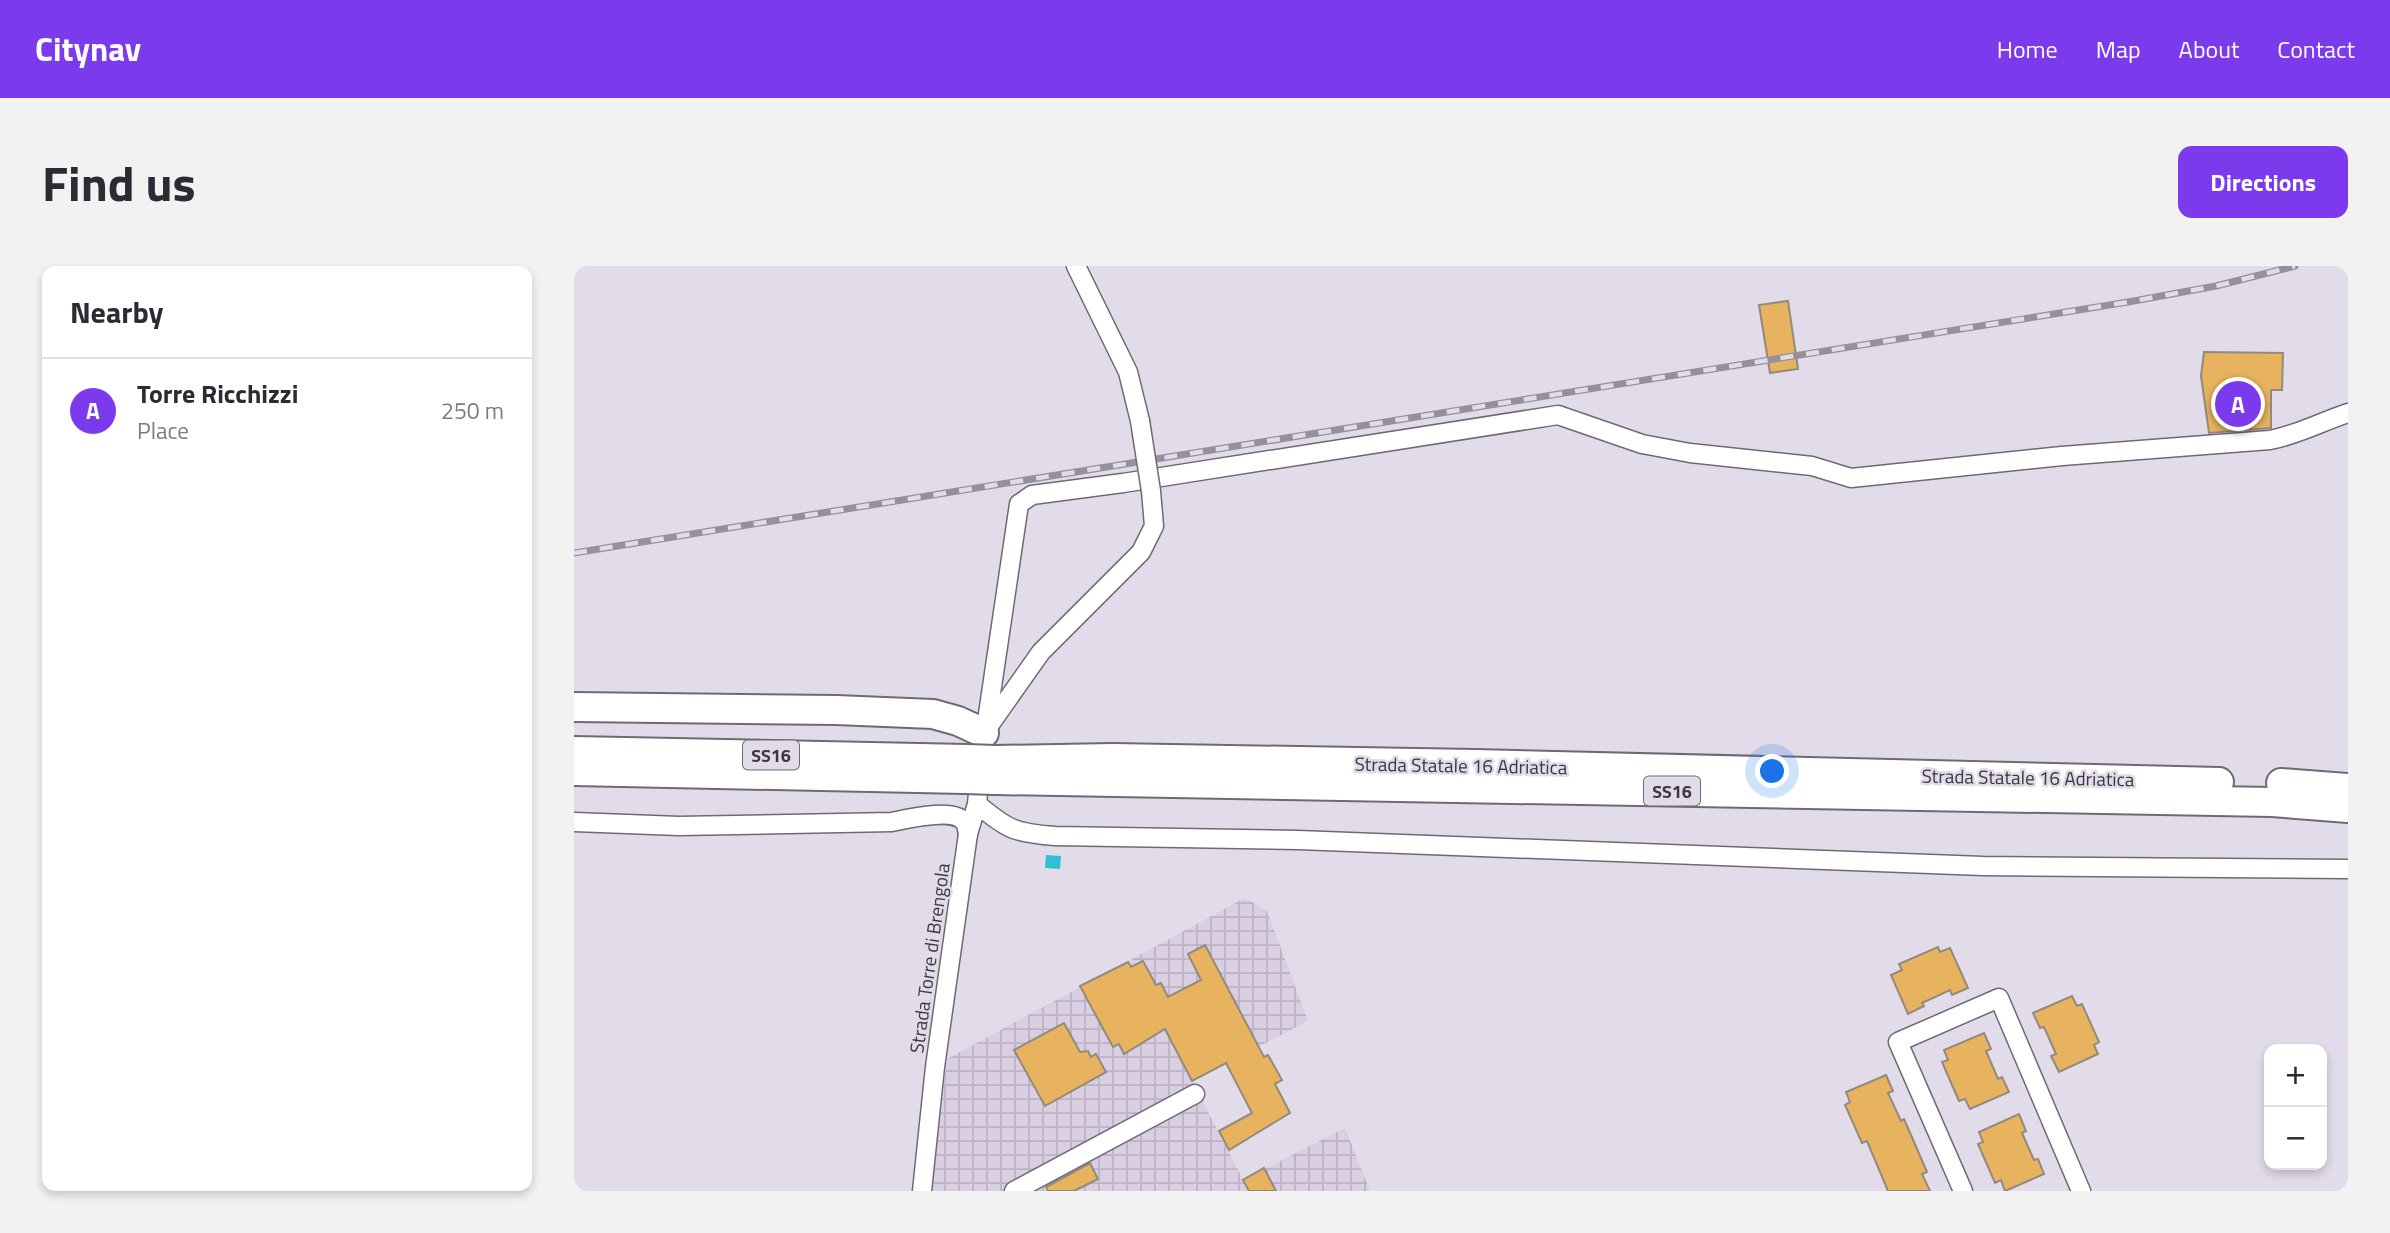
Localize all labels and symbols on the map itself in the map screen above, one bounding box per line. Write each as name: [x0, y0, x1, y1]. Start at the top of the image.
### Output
pin: A: [2215, 378, 2261, 430]
road number: SS16: [743, 741, 799, 770]
street label: Strada Statale 16 Adriatica: [1354, 749, 1568, 781]
your location: [1755, 754, 1789, 788]
street label: Strada Statale 16 Adriatica: [1921, 761, 2135, 793]
road number: SS16: [1644, 776, 1700, 806]
street label: Strada Torre di Brengola: [901, 861, 957, 1055]

